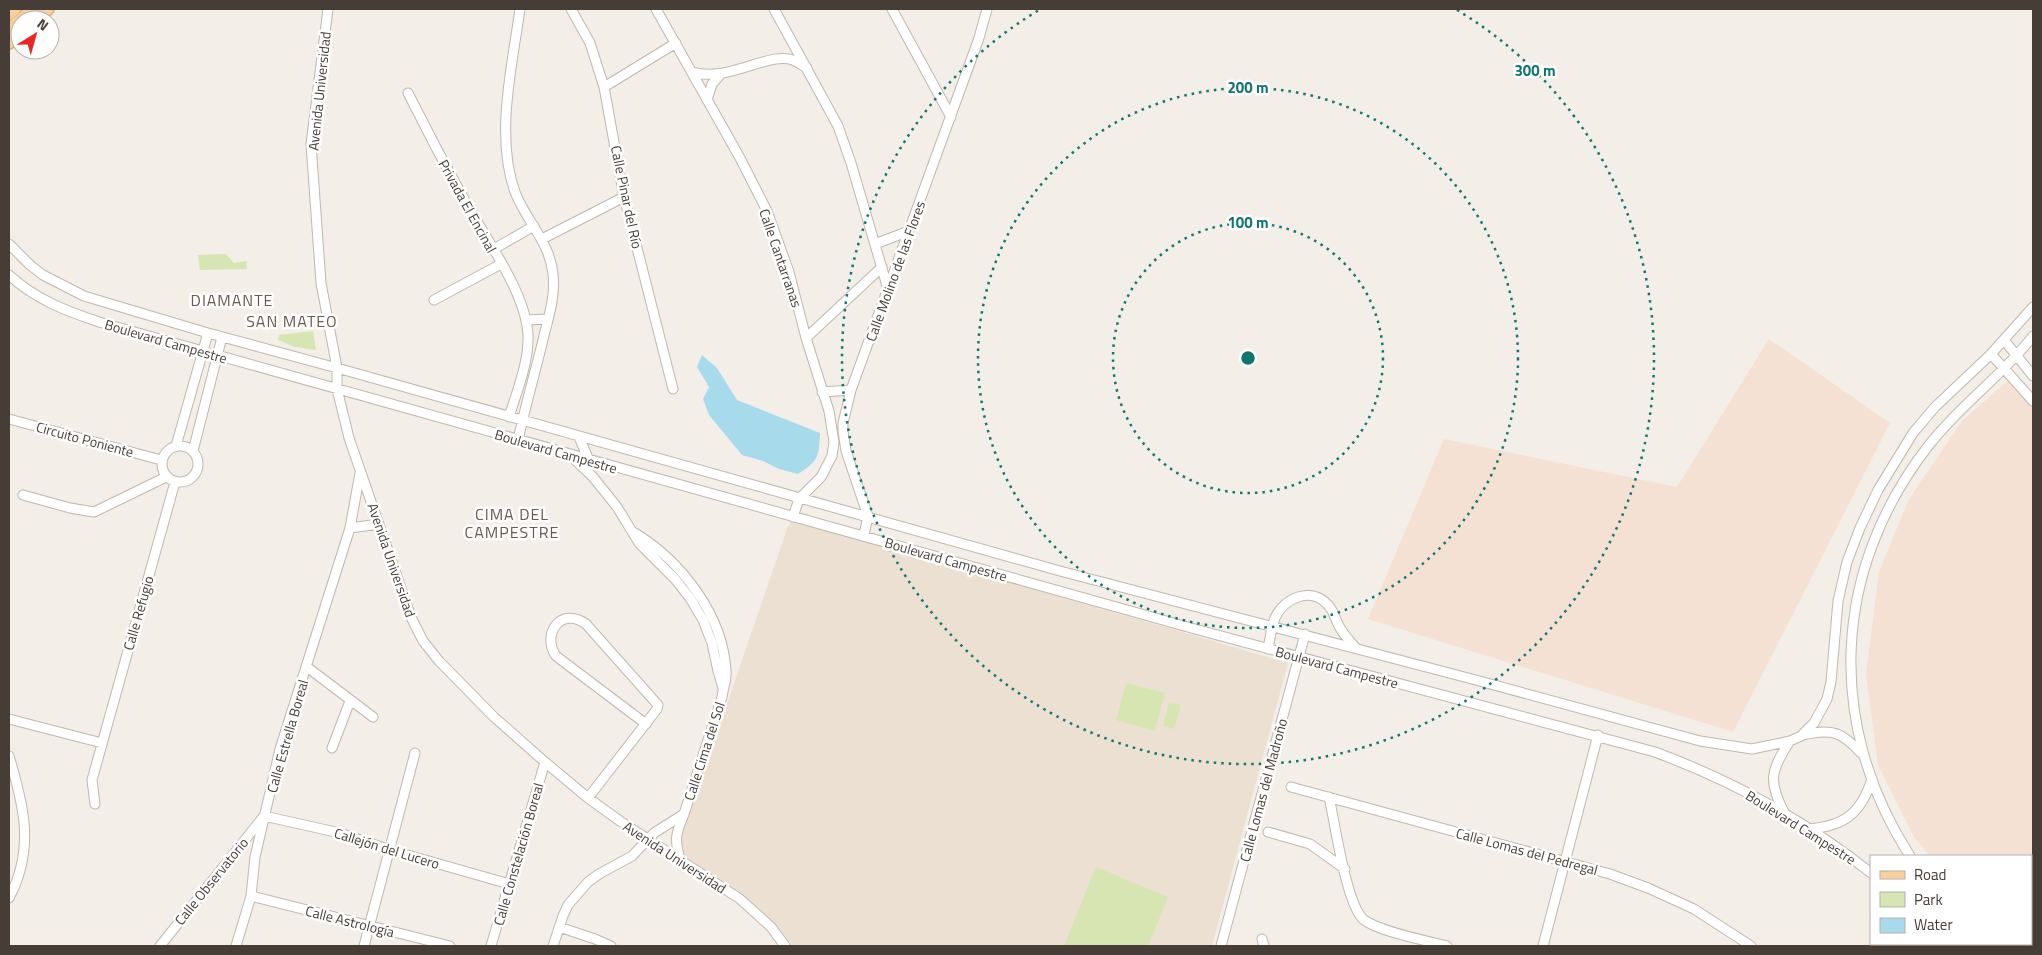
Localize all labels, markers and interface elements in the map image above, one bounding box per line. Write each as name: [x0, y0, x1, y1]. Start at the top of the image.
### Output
north arrow: [10, 10, 60, 60]
text: N: [33, 13, 53, 36]
street label: Avenida Universidad: [302, 31, 336, 151]
text: 300 m: [1514, 59, 1556, 82]
text: 200 m: [1227, 76, 1269, 99]
street label: Calle Pinar del Río: [606, 143, 648, 251]
street label: Privada El Encinal: [434, 156, 502, 256]
street label: Calle Molino de las Flores: [860, 198, 930, 344]
street label: Calle Cantarranas: [754, 206, 808, 310]
text: 100 m: [1227, 211, 1269, 234]
district label: DIAMANTE: [191, 288, 273, 312]
district label: SAN MATEO: [246, 309, 338, 333]
street label: Boulevard Campestre: [102, 313, 230, 369]
centre of rings: [1239, 349, 1257, 367]
street label: Circuito Poniente: [34, 416, 136, 462]
street label: Boulevard Campestre: [492, 423, 620, 479]
street label: Avenida Universidad: [363, 500, 421, 620]
district label: CIMA DEL CAMPESTRE: [465, 502, 559, 544]
street label: Boulevard Campestre: [882, 531, 1010, 587]
street label: Calle Refugio: [117, 573, 159, 653]
street label: Boulevard Campestre: [1273, 640, 1401, 694]
street label: Calle Estrella Boreal: [261, 677, 313, 795]
street label: Calle Cima del Sol: [678, 699, 730, 803]
street label: Calle Lomas del Madroño: [1234, 716, 1292, 864]
street label: Calle Constelación Boreal: [488, 780, 548, 928]
street label: Boulevard Campestre: [1742, 785, 1860, 869]
street label: Avenida Universidad: [619, 816, 731, 898]
street label: Callejón del Lucero: [332, 822, 442, 874]
street label: Calle Lomas del Pedregal: [1454, 822, 1600, 880]
street label: Calle Observatorio: [169, 833, 253, 929]
legend: [1870, 855, 2032, 945]
text: Road: [1914, 863, 1946, 886]
text: Park: [1914, 888, 1943, 911]
street label: Calle Astrología: [303, 900, 397, 942]
text: Water: [1914, 913, 1953, 936]

